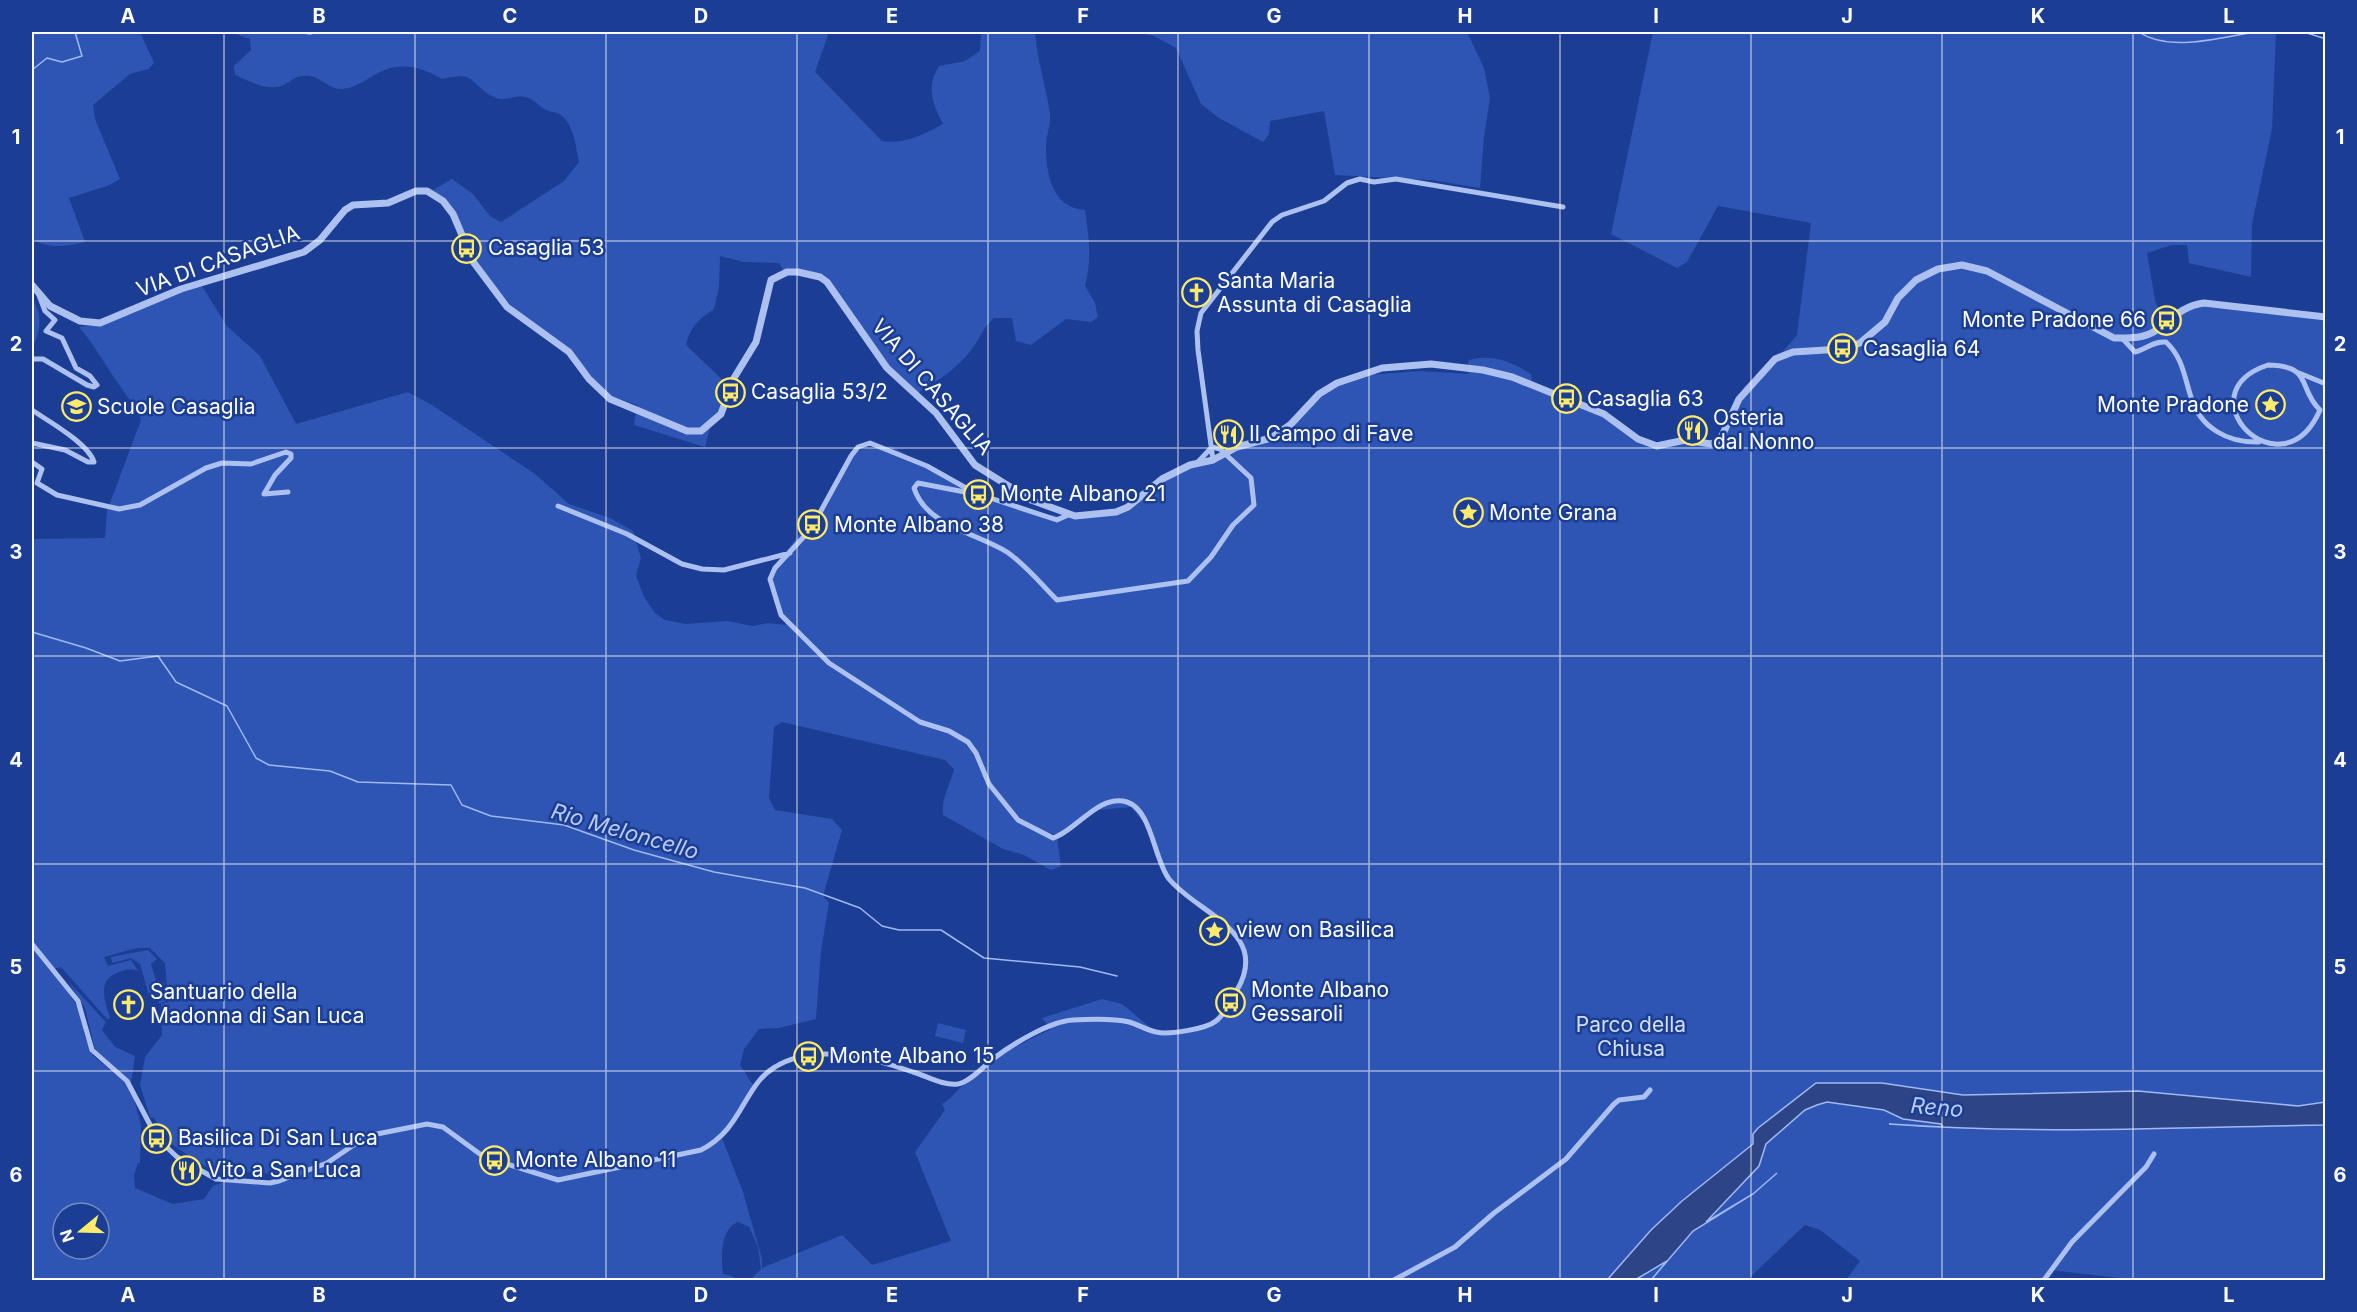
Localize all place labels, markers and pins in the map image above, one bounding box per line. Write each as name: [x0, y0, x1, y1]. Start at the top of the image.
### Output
bus stop icon: Casaglia 53: [451, 232, 483, 264]
place label: Casaglia 53: [488, 235, 605, 260]
place label: Santa Maria Assunta di Casaglia: [1217, 268, 1412, 317]
church icon: Santa Maria Assunta di Casaglia: [1180, 277, 1212, 309]
bus stop icon: Monte Pradone 66: [2151, 304, 2183, 336]
place label: Monte Pradone 66: [1962, 307, 2146, 332]
bus stop icon: Casaglia 64: [1826, 333, 1858, 365]
place label: Casaglia 64: [1863, 336, 1980, 361]
bus stop icon: Casaglia 53/2: [714, 376, 746, 408]
place label: Casaglia 53/2: [751, 379, 888, 404]
bus stop icon: Casaglia 63: [1550, 383, 1582, 415]
place label: Casaglia 63: [1587, 386, 1704, 411]
place icon: Monte Pradone: [2254, 389, 2286, 421]
school or university icon: Scuole Casaglia: [60, 391, 92, 423]
place label: Monte Pradone: [2097, 392, 2249, 417]
place label: Scuole Casaglia: [97, 394, 256, 419]
place label: Osteria dal Nonno: [1713, 405, 1814, 454]
restaurant icon: Osteria dal Nonno: [1676, 414, 1708, 446]
restaurant icon: Il Campo di Fave: [1212, 418, 1244, 450]
place label: Il Campo di Fave: [1249, 421, 1413, 446]
bus stop icon: Monte Albano 21: [963, 478, 995, 510]
place label: Monte Albano 21: [1000, 481, 1165, 506]
place icon: Monte Grana: [1452, 497, 1484, 529]
place label: Monte Grana: [1489, 500, 1617, 525]
bus stop icon: Monte Albano 38: [797, 509, 829, 541]
place label: Monte Albano 38: [834, 512, 1004, 537]
place icon: view on Basilica: [1199, 914, 1231, 946]
place label: view on Basilica: [1236, 917, 1395, 942]
place label: Monte Albano Gessaroli: [1251, 977, 1389, 1026]
place label: Santuario della Madonna di San Luca: [150, 979, 364, 1028]
bus stop icon: Monte Albano Gessaroli: [1214, 986, 1246, 1018]
church icon: Santuario della Madonna di San Luca: [113, 988, 145, 1020]
bus stop icon: Monte Albano 15: [792, 1040, 824, 1072]
place label: Monte Albano 15: [829, 1043, 994, 1068]
bus stop icon: Basilica Di San Luca: [141, 1122, 173, 1154]
place label: Basilica Di San Luca: [178, 1125, 378, 1150]
bus stop icon: Monte Albano 11: [478, 1144, 510, 1176]
place label: Monte Albano 11: [515, 1147, 676, 1172]
restaurant icon: Vito a San Luca: [170, 1154, 202, 1186]
place label: Vito a San Luca: [207, 1157, 361, 1182]

